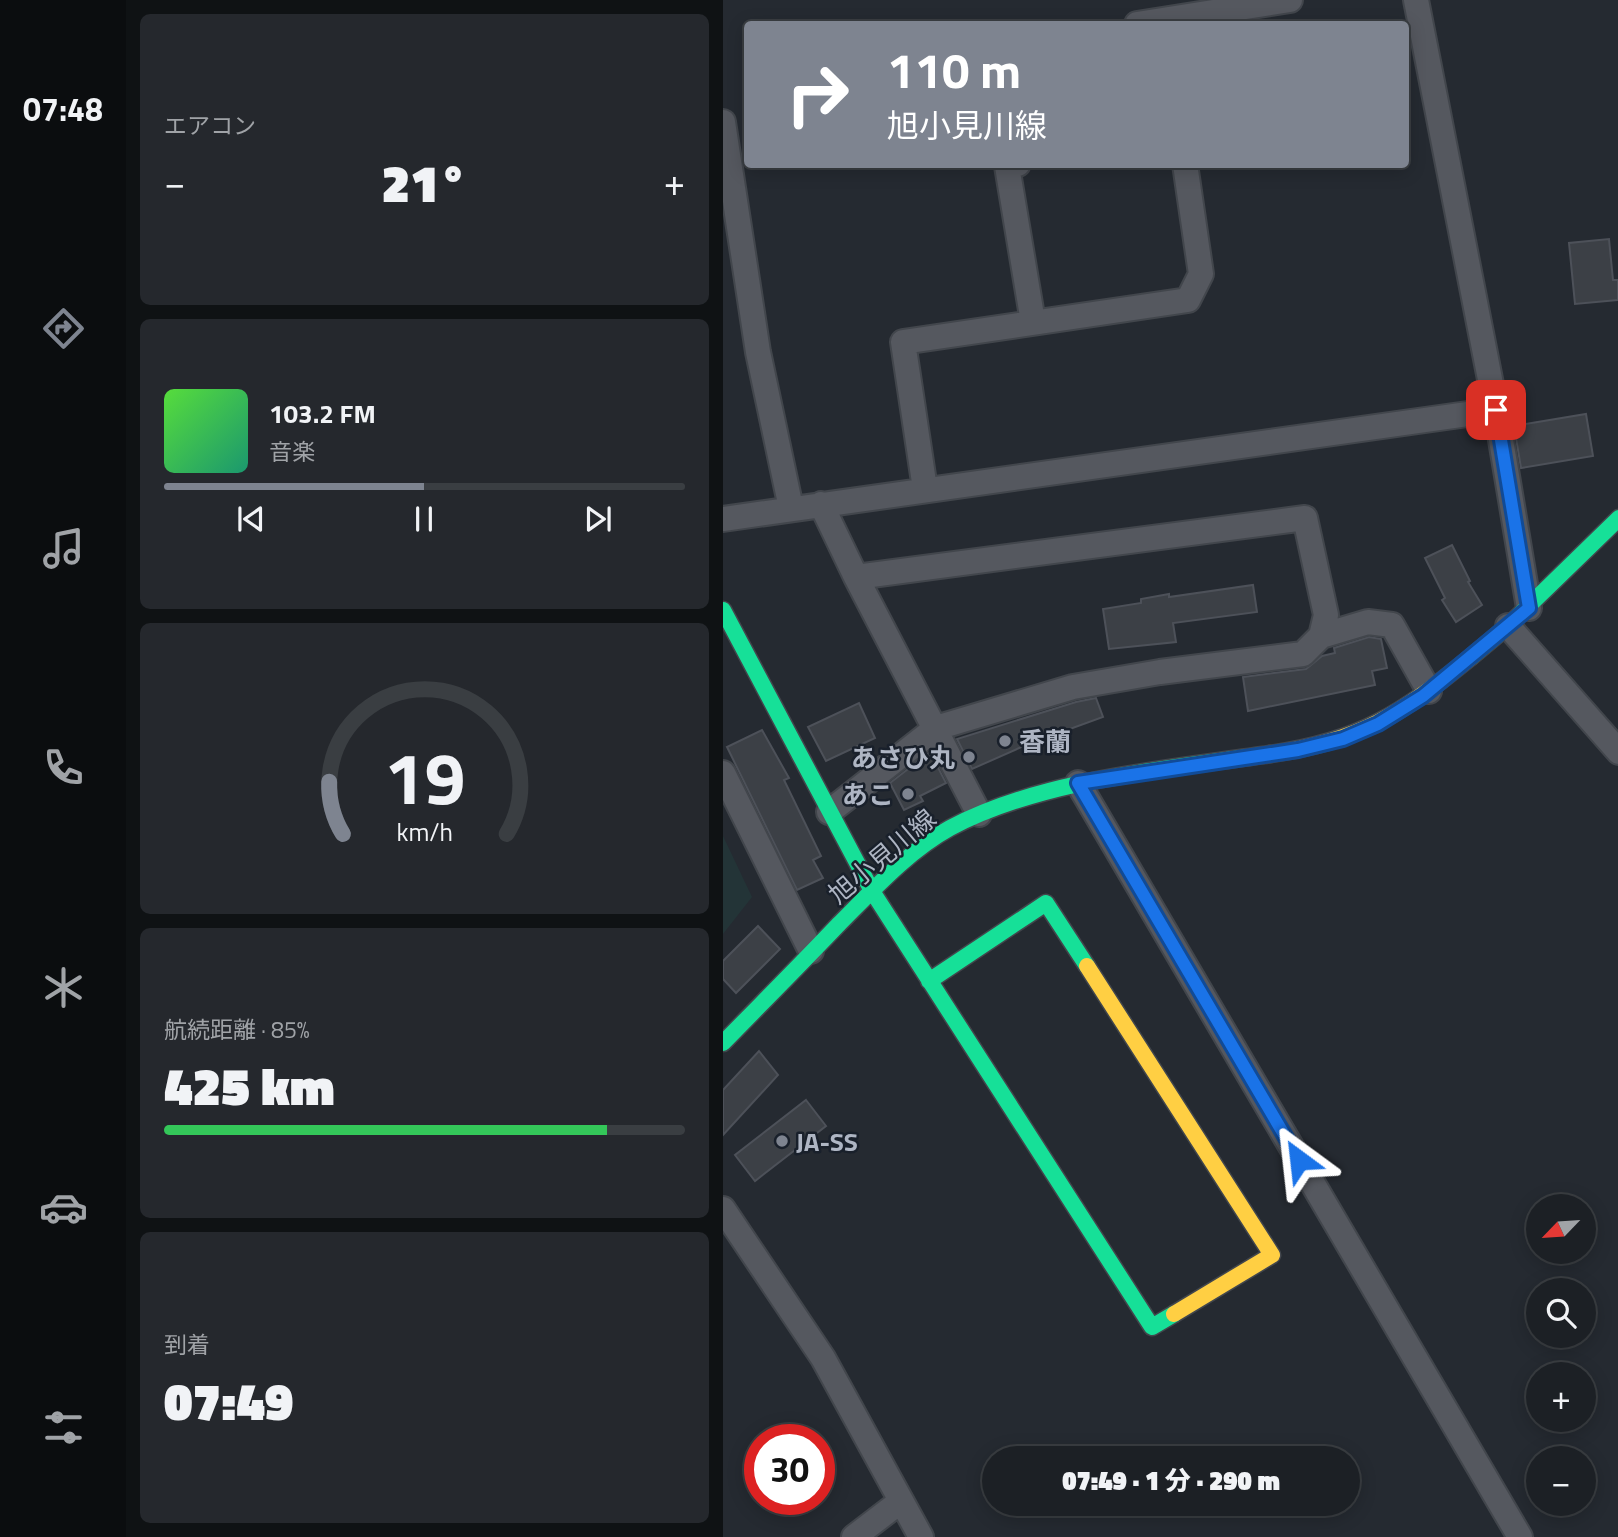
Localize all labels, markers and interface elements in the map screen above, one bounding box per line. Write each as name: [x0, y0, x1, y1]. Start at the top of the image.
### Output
text: 110 m: [887, 32, 1021, 107]
icon: right: [772, 49, 863, 140]
text: 07:48: [23, 85, 103, 133]
text: 旭小見川線: [887, 101, 1047, 149]
text: エアコン: [164, 108, 256, 143]
text: 21°: [382, 143, 467, 222]
text: −: [164, 153, 185, 211]
text: +: [664, 153, 685, 211]
icon: directions: [39, 304, 88, 353]
pin: [1466, 380, 1526, 440]
icon: arrive: [1477, 391, 1515, 429]
text: 103.2 FM: [269, 394, 376, 433]
text: 音楽: [269, 434, 315, 469]
icon: previous: [232, 500, 270, 538]
icon: pause: [405, 500, 443, 538]
icon: next: [579, 500, 617, 538]
icon: music: [39, 524, 88, 573]
place label: 香蘭: [1019, 722, 1071, 761]
text: 19: [384, 723, 465, 833]
marker: 香蘭: [997, 733, 1013, 749]
place label: あさひ丸: [851, 738, 955, 777]
icon: phone: [39, 743, 88, 792]
marker: あさひ丸: [961, 749, 977, 765]
place label: あこ: [842, 775, 894, 814]
marker: あこ: [900, 786, 916, 802]
street label: 旭小見川線: [820, 799, 944, 913]
text: km/h: [396, 813, 453, 851]
icon: climate: [39, 963, 88, 1012]
text: 航続距離 · 85%: [164, 1012, 310, 1047]
text: 425 km: [164, 1046, 335, 1125]
place label: JA-SS: [796, 1122, 858, 1161]
position arrow: [1262, 1123, 1336, 1197]
marker: JA-SS: [774, 1133, 790, 1149]
icon: car: [39, 1183, 88, 1232]
north arrow: [1526, 1194, 1596, 1264]
map controls: [1526, 1194, 1596, 1516]
button: search: [1526, 1278, 1596, 1348]
text: 到着: [164, 1327, 210, 1362]
text: 07:49: [164, 1361, 293, 1440]
button: +: [1526, 1362, 1596, 1432]
icon: filters: [39, 1403, 88, 1452]
speed limit sign: 30: [744, 1424, 835, 1515]
button: −: [1526, 1446, 1596, 1516]
text: 07:49 · 1 分 · 290 m: [1062, 1461, 1280, 1500]

